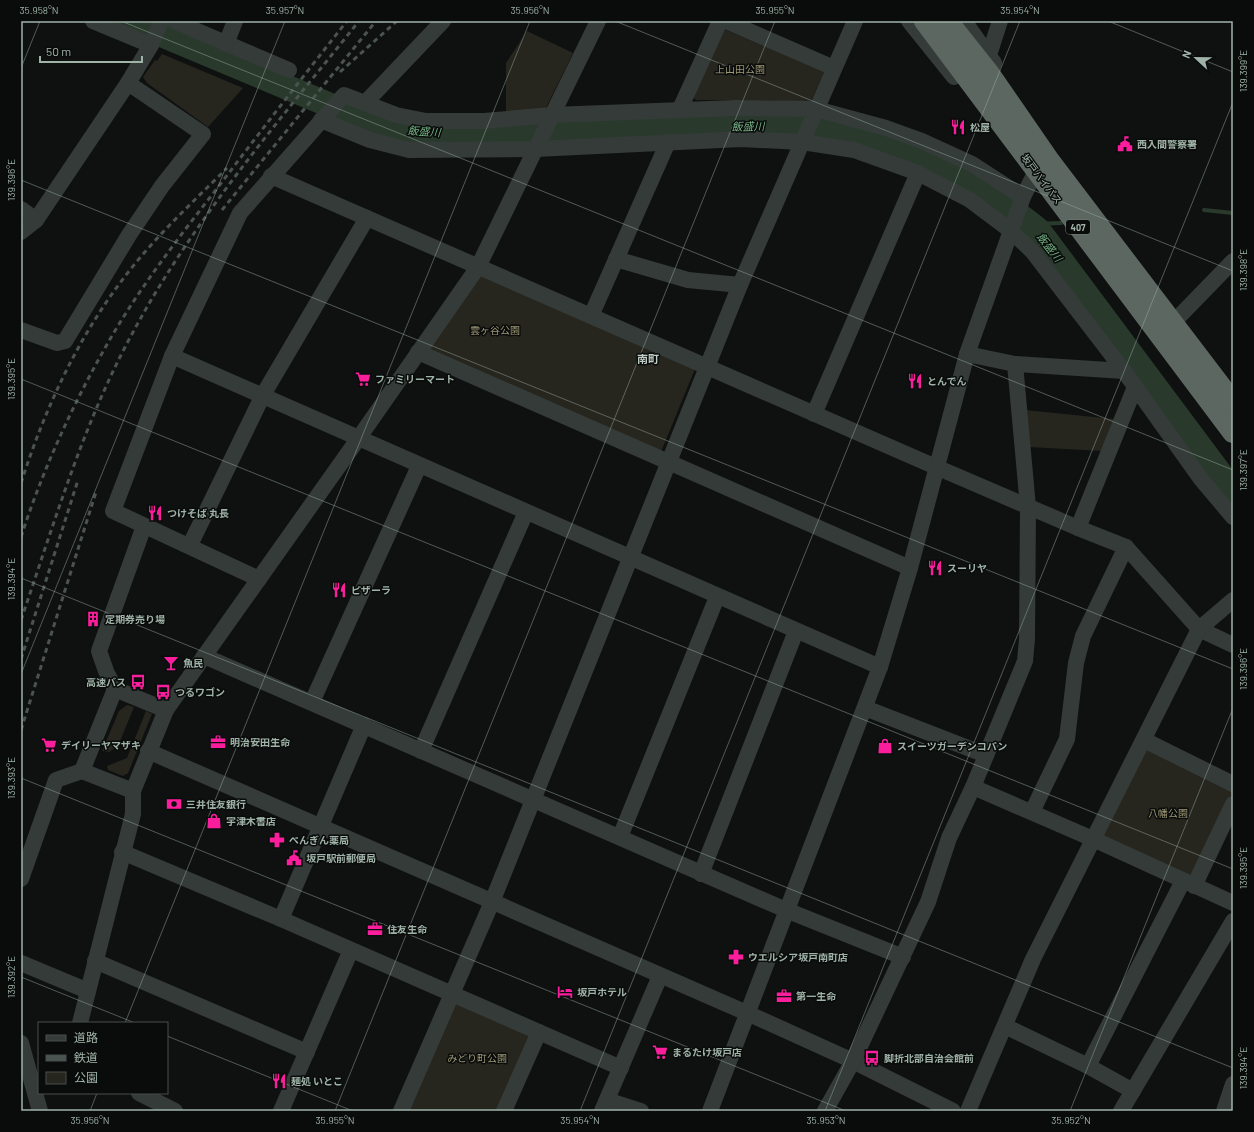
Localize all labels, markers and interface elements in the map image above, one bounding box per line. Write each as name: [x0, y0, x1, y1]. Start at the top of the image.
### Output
text: 35.958°N: [19, 4, 59, 16]
text: 35.957°N: [266, 4, 304, 16]
text: 35.956°N: [510, 4, 550, 16]
text: 35.955°N: [755, 4, 795, 16]
text: 35.954°N: [1000, 4, 1040, 16]
scale bar: [40, 38, 142, 64]
north arrow: [1176, 38, 1216, 78]
text: 50 m: [46, 44, 71, 58]
text: N: [1179, 48, 1194, 60]
text: 139.399°E: [1237, 50, 1249, 92]
park label: 上山田公園: [715, 63, 765, 75]
restaurant icon: 松屋: [949, 118, 967, 136]
water label: 飯盛川: [731, 119, 766, 133]
place label: 松屋: [970, 121, 990, 133]
water label: 飯盛川: [407, 123, 442, 139]
public building icon: 西入間警察署: [1116, 135, 1134, 153]
place label: 西入間警察署: [1137, 138, 1197, 150]
street label: 坂戸バイパス: [1019, 152, 1065, 206]
text: 139.396°E: [5, 159, 17, 201]
road number: 407: [1066, 220, 1090, 234]
water label: 飯盛川: [1035, 230, 1066, 265]
text: 139.398°E: [1237, 249, 1249, 291]
park label: 雲ヶ谷公園: [470, 324, 520, 336]
district label: 南町: [637, 352, 659, 365]
text: 139.395°E: [5, 358, 17, 400]
supermarket icon: ファミリーマート: [354, 370, 372, 388]
restaurant icon: とんでん: [906, 372, 924, 390]
place label: ファミリーマート: [375, 373, 455, 385]
place label: とんでん: [927, 375, 967, 387]
text: 139.397°E: [1237, 449, 1249, 491]
restaurant icon: つけそば 丸長: [146, 504, 164, 522]
place label: つけそば 丸長: [167, 507, 229, 519]
text: 139.394°E: [5, 558, 17, 600]
restaurant icon: スーリヤ: [926, 559, 944, 577]
place label: スーリヤ: [947, 562, 987, 574]
restaurant icon: ピザーラ: [330, 581, 348, 599]
place label: ピザーラ: [351, 584, 391, 596]
building icon: 定期券売り場: [84, 610, 102, 628]
place label: 定期券売り場: [105, 613, 165, 625]
text: 139.396°E: [1237, 648, 1249, 690]
bar icon: 魚民: [162, 654, 180, 672]
place label: 魚民: [183, 657, 203, 669]
bus stop icon: 高速バス: [129, 673, 147, 691]
place label: 高速バス: [86, 676, 126, 688]
bus stop icon: つるワゴン: [154, 683, 172, 701]
place label: つるワゴン: [175, 686, 225, 698]
office icon: 明治安田生命: [209, 733, 227, 751]
supermarket icon: デイリーヤマザキ: [40, 736, 58, 754]
place label: 明治安田生命: [230, 736, 291, 748]
shop icon: スイーツガーデンコパン: [876, 737, 894, 755]
place label: デイリーヤマザキ: [61, 739, 141, 751]
place label: スイーツガーデンコパン: [897, 740, 1007, 752]
text: 139.393°E: [5, 757, 17, 799]
bank icon: 三井住友銀行: [165, 795, 183, 813]
place label: 三井住友銀行: [186, 798, 246, 810]
park label: 八幡公園: [1148, 807, 1188, 819]
shop icon: 宇津木書店: [205, 812, 223, 830]
place label: 宇津木書店: [226, 815, 276, 827]
pharmacy icon: ぺんぎん薬局: [268, 831, 286, 849]
place label: ぺんぎん薬局: [289, 834, 349, 846]
text: 139.395°E: [1237, 847, 1249, 889]
public building icon: 坂戸駅前郵便局: [285, 849, 303, 867]
place label: 坂戸駅前郵便局: [306, 852, 376, 864]
office icon: 住友生命: [366, 920, 384, 938]
place label: 住友生命: [387, 923, 428, 935]
pharmacy icon: ウエルシア坂戸南町店: [727, 948, 745, 966]
place label: ウエルシア坂戸南町店: [748, 951, 848, 963]
text: 139.392°E: [5, 956, 17, 998]
hotel icon: 坂戸ホテル: [556, 983, 574, 1001]
place label: 坂戸ホテル: [577, 986, 627, 998]
office icon: 第一生命: [775, 987, 793, 1005]
place label: 第一生命: [796, 990, 837, 1002]
legend: [38, 1022, 168, 1094]
text: 道路: [74, 1030, 98, 1044]
supermarket icon: まるたけ坂戸店: [651, 1043, 669, 1061]
place label: まるたけ坂戸店: [672, 1046, 742, 1058]
text: 139.394°E: [1237, 1047, 1249, 1089]
bus stop icon: 脚折北部自治会館前: [863, 1049, 881, 1067]
text: 鉄道: [74, 1050, 98, 1064]
park label: みどり町公園: [447, 1052, 507, 1064]
place label: 脚折北部自治会館前: [884, 1052, 974, 1064]
text: 公園: [74, 1070, 98, 1084]
restaurant icon: 麺処 いとこ: [270, 1072, 288, 1090]
place label: 麺処 いとこ: [291, 1075, 343, 1087]
text: 35.956°N: [70, 1114, 110, 1126]
text: 35.955°N: [315, 1114, 355, 1126]
text: 35.954°N: [560, 1114, 600, 1126]
text: 35.953°N: [806, 1114, 846, 1126]
text: 35.952°N: [1051, 1114, 1091, 1126]

